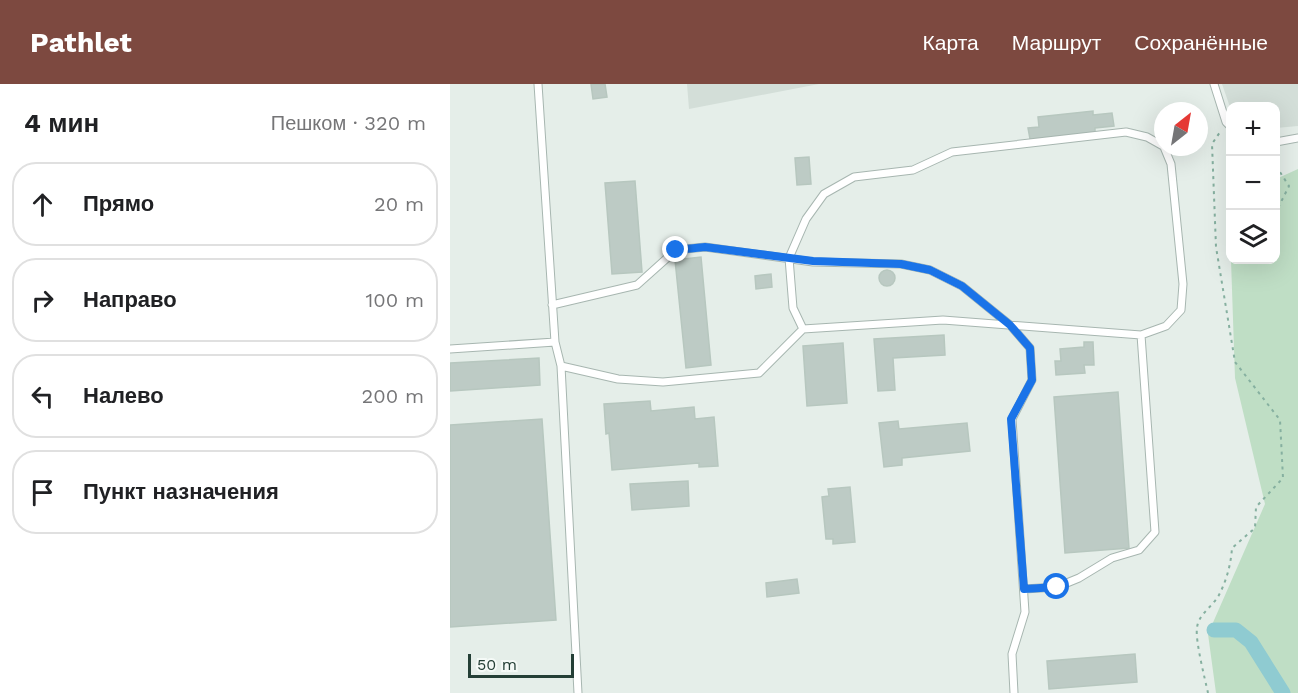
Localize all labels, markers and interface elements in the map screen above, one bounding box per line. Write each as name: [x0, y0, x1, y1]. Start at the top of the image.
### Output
text: Pathlet: [30, 26, 132, 59]
text: Карта: [923, 30, 979, 55]
text: Маршрут: [1012, 30, 1101, 55]
text: Сохранённые: [1134, 30, 1268, 55]
north arrow: [1154, 102, 1208, 156]
map controls: [1226, 102, 1280, 264]
button: +: [1226, 102, 1280, 156]
text: 4 мин: [24, 108, 99, 138]
text: Пешком · 320 m: [271, 111, 426, 135]
button: −: [1226, 156, 1280, 210]
icon: ahead: [26, 188, 59, 221]
text: Прямо: [83, 191, 154, 216]
text: 20 m: [374, 192, 424, 216]
button: layers: [1226, 210, 1280, 264]
route end: [662, 236, 688, 262]
icon: right: [26, 284, 59, 317]
text: Направо: [83, 287, 177, 312]
text: 100 m: [365, 288, 424, 312]
icon: left: [26, 380, 59, 413]
text: Налево: [83, 383, 164, 408]
text: 200 m: [362, 384, 424, 408]
icon: arrive: [26, 476, 59, 509]
text: Пункт назначения: [83, 479, 279, 504]
route start: [1043, 573, 1069, 599]
scale bar: [468, 651, 574, 678]
text: 50 m: [477, 655, 517, 674]

